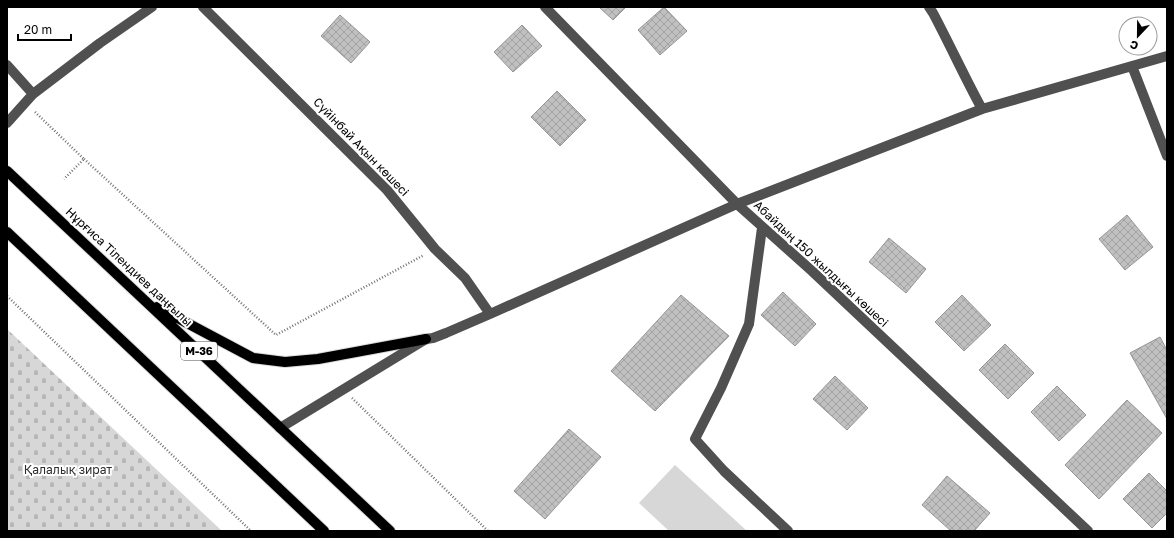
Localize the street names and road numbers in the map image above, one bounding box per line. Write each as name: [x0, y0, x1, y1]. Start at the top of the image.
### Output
street label: Сүйінбай Ақын көшесі: [310, 94, 412, 199]
street label: Абайдың 150 жылдығы көшесі: [751, 197, 892, 330]
street label: Нұрғиса Тілендиев даңғылы: [63, 204, 196, 329]
road number: M-36: [181, 342, 217, 360]

